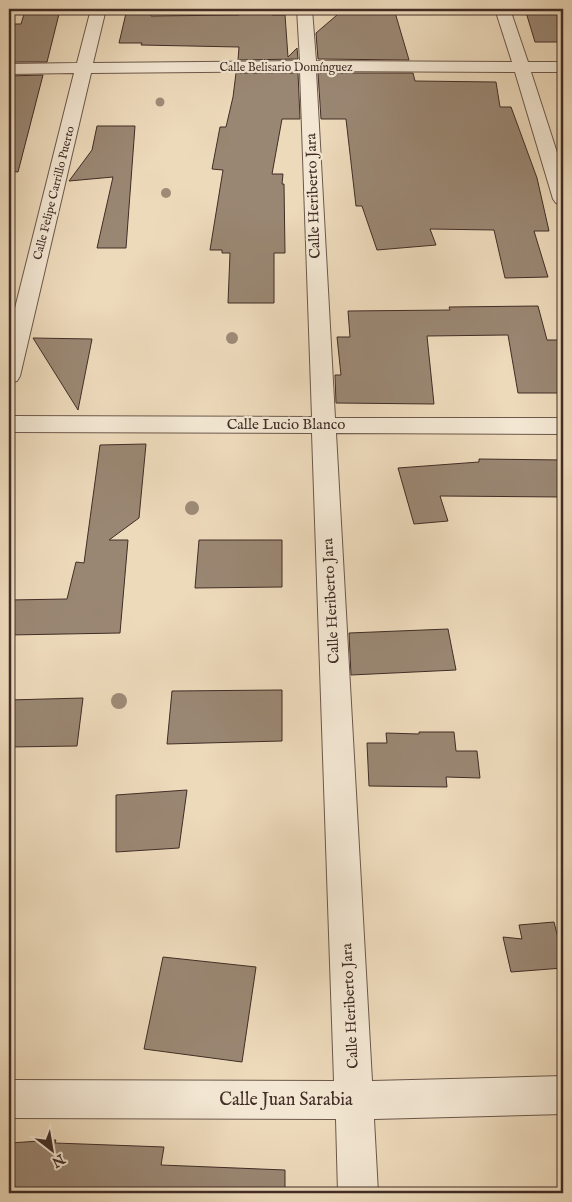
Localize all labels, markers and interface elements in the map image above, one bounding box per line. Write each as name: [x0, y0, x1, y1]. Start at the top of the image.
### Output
street label: Calle Belisario Domínguez: [219, 60, 353, 75]
street label: Calle Felipe Carrillo Puerto: [30, 124, 79, 262]
street label: Calle Heriberto Jara: [301, 132, 325, 259]
street label: Calle Lucio Blanco: [227, 415, 345, 434]
street label: Calle Heriberto Jara: [318, 537, 344, 664]
street label: Calle Heriberto Jara: [337, 942, 363, 1069]
street label: Calle Juan Sarabia: [219, 1089, 353, 1112]
north arrow: [28, 1124, 78, 1174]
text: N: [48, 1149, 69, 1171]

